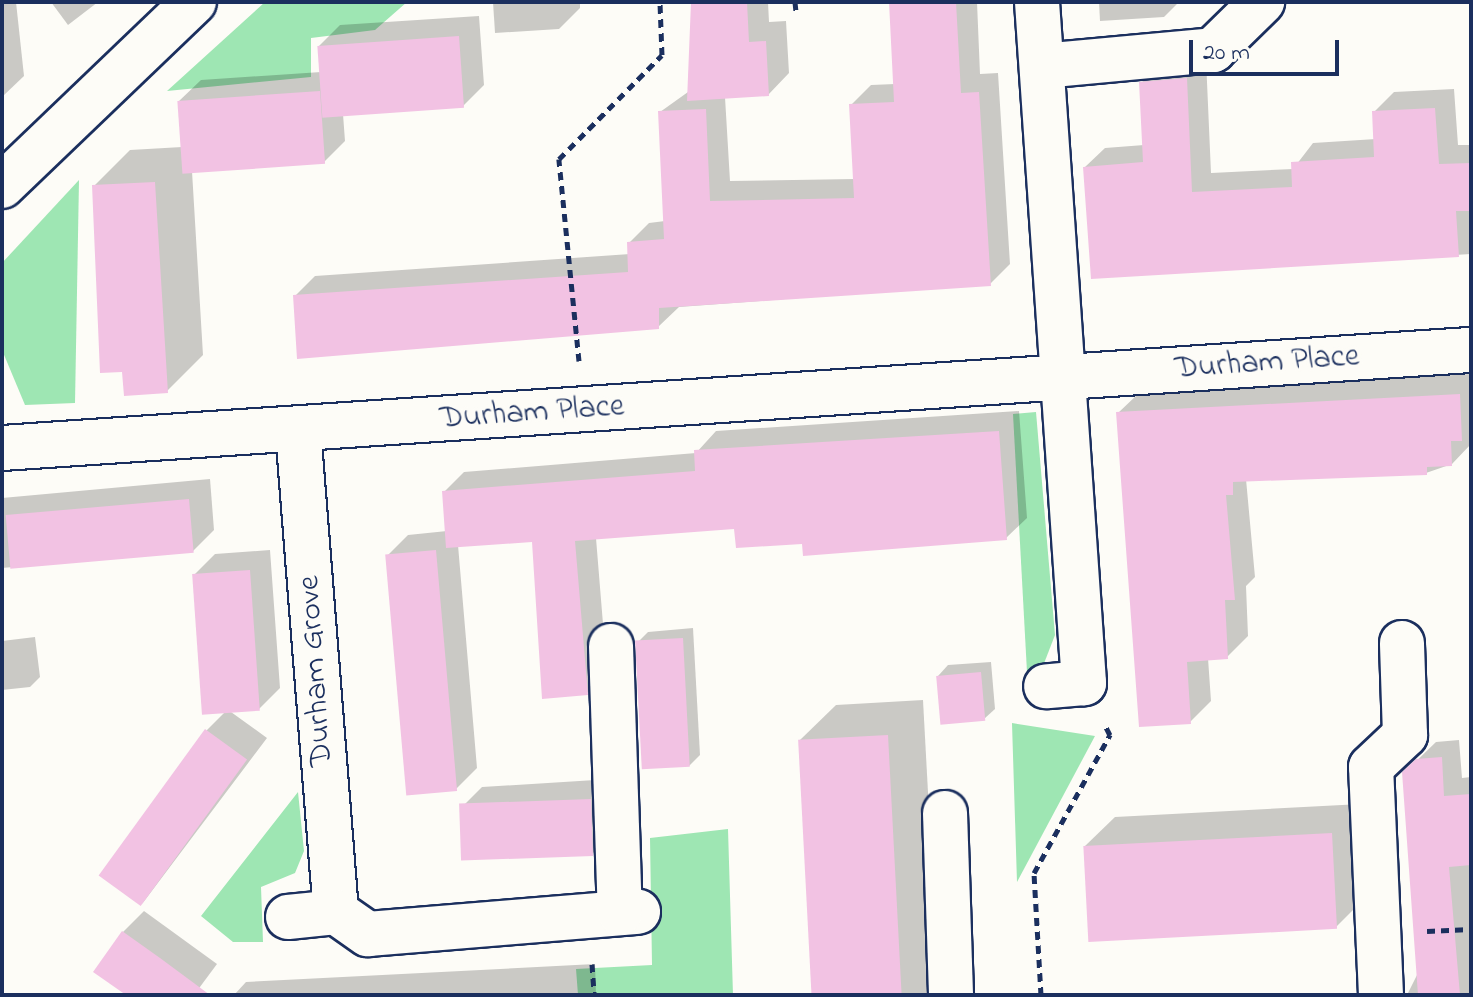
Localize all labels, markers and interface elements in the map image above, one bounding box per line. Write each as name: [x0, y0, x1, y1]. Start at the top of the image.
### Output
scale bar: [1193, 24, 1343, 74]
text: 20 m: [1203, 36, 1250, 71]
street label: Durham Place: [1174, 338, 1360, 390]
street label: Durham Place: [439, 388, 625, 440]
street label: Durham Grove: [291, 574, 343, 768]

